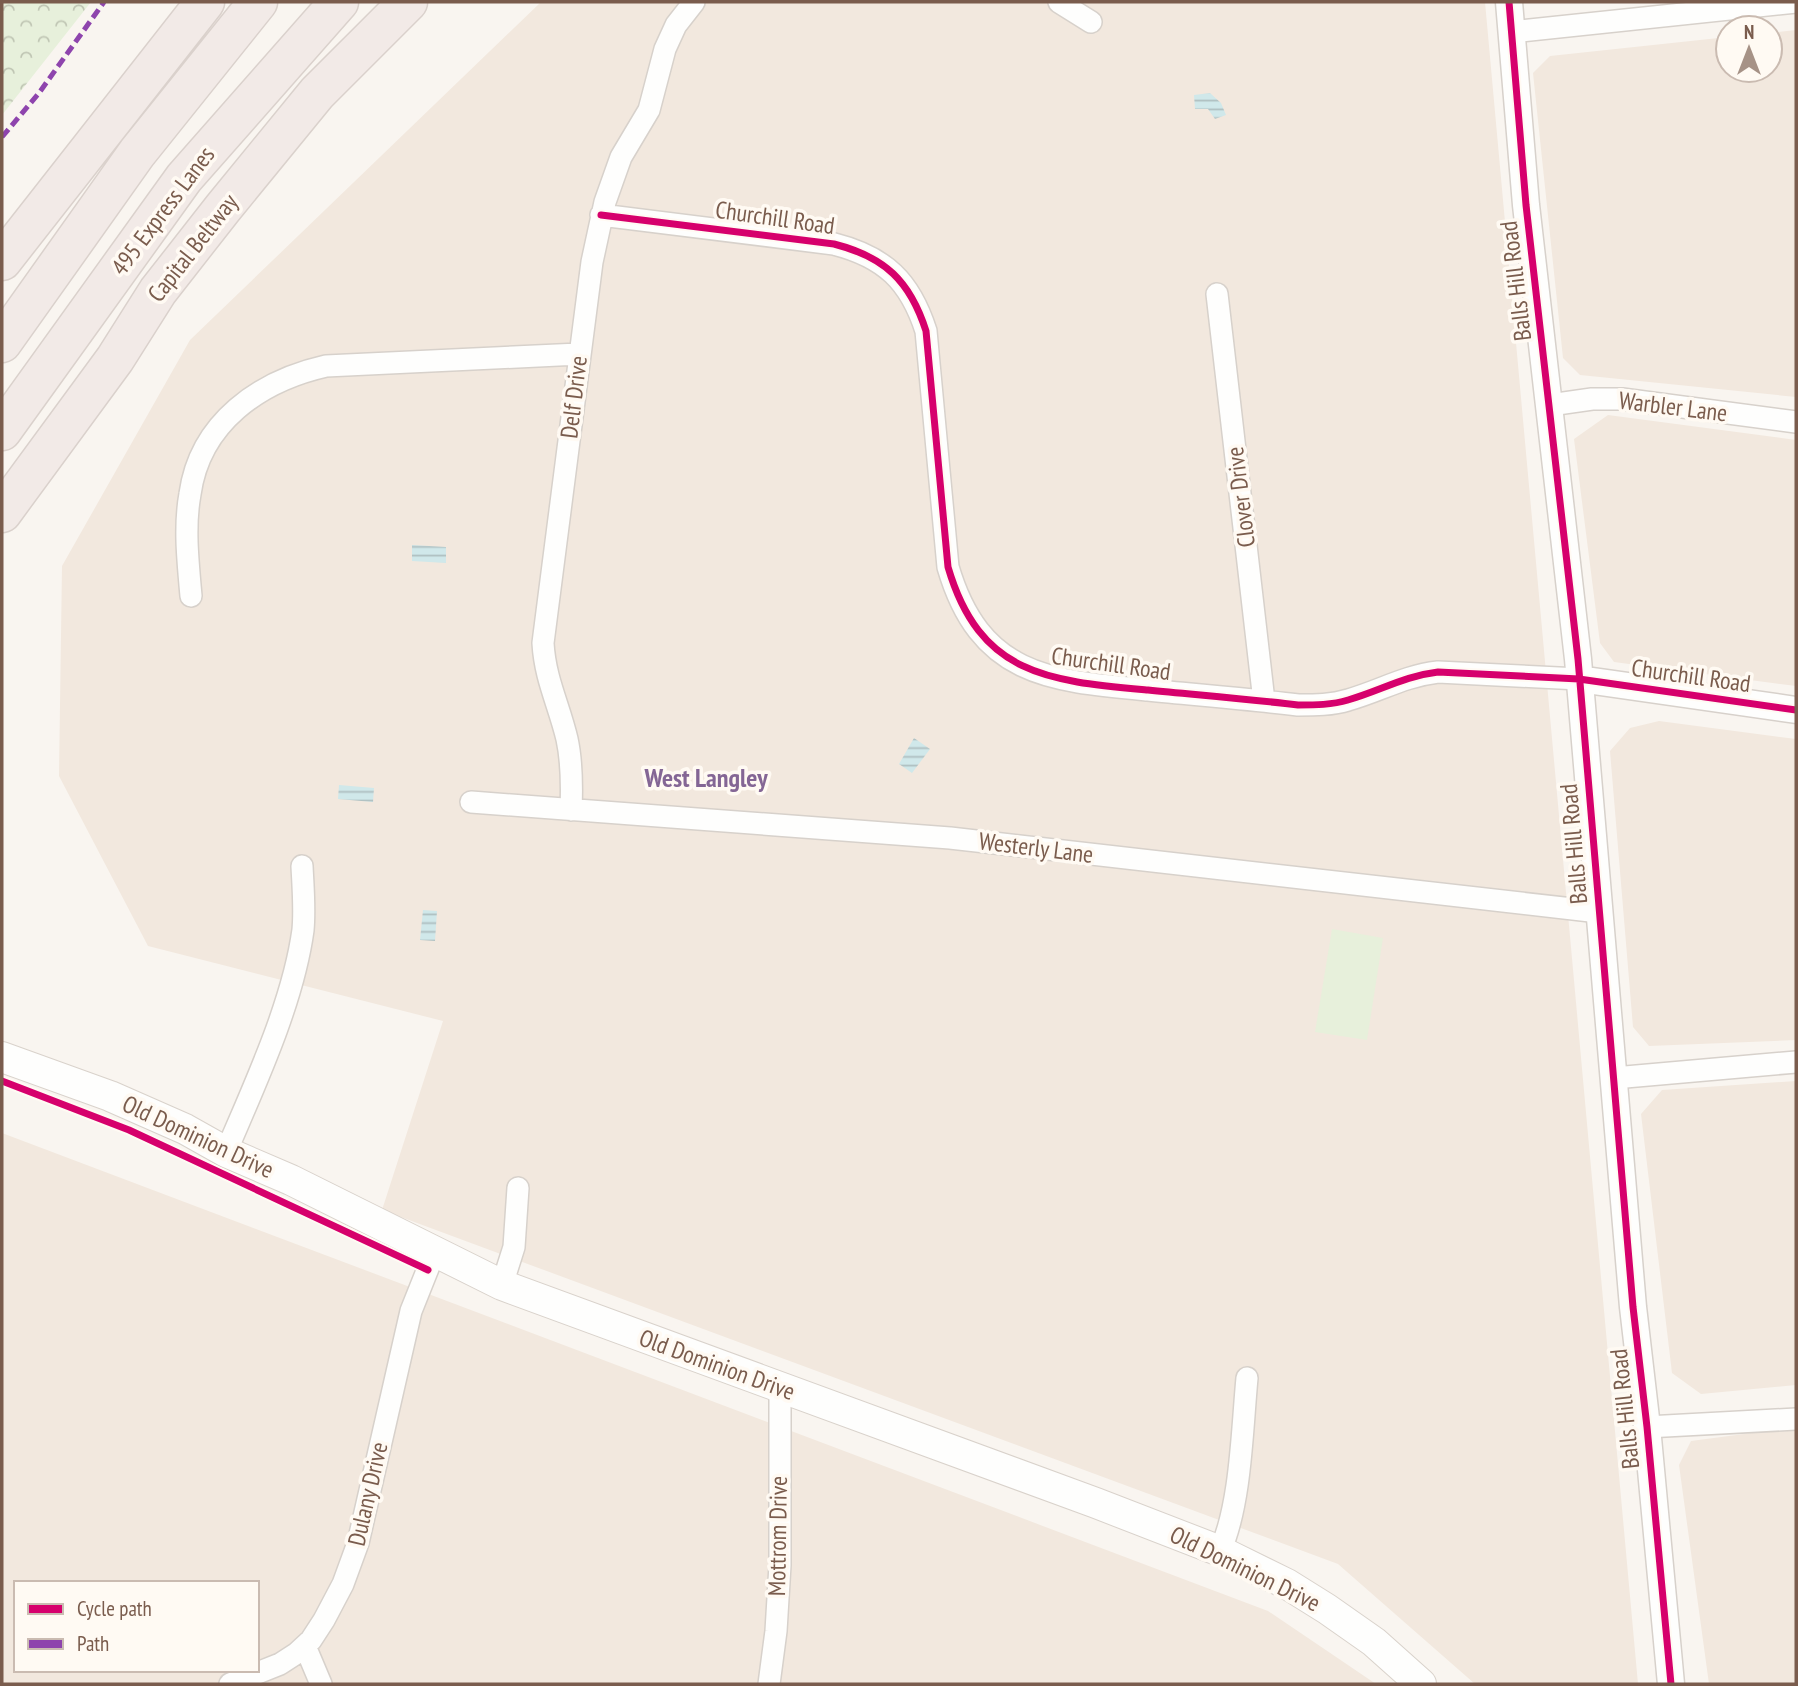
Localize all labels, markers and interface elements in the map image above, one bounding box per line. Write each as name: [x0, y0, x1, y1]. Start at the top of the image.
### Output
north arrow: [1714, 14, 1784, 84]
text: N: [1744, 20, 1754, 44]
street label: 495 Express Lanes: [104, 140, 221, 281]
street label: Capital Beltway: [141, 187, 245, 308]
street label: Churchill Road: [713, 194, 837, 241]
street label: Balls Hill Road: [1493, 219, 1538, 343]
street label: Delf Drive: [553, 354, 594, 440]
street label: Warbler Lane: [1617, 384, 1729, 429]
street label: Clover Drive: [1219, 445, 1262, 549]
street label: Churchill Road: [1049, 640, 1173, 687]
street label: Churchill Road: [1629, 652, 1753, 699]
district label: West Langley: [643, 761, 768, 794]
street label: Balls Hill Road: [1553, 783, 1594, 905]
street label: Westerly Lane: [977, 825, 1095, 870]
street label: Old Dominion Drive: [118, 1088, 279, 1185]
street label: Old Dominion Drive: [635, 1322, 799, 1407]
street label: Balls Hill Road: [1603, 1347, 1646, 1471]
street label: Dulany Drive: [341, 1439, 395, 1549]
street label: Mottrom Drive: [761, 1476, 794, 1596]
street label: Old Dominion Drive: [1165, 1519, 1325, 1618]
legend: [14, 1581, 259, 1672]
text: Cycle path: [77, 1595, 152, 1622]
text: Path: [77, 1630, 109, 1657]

